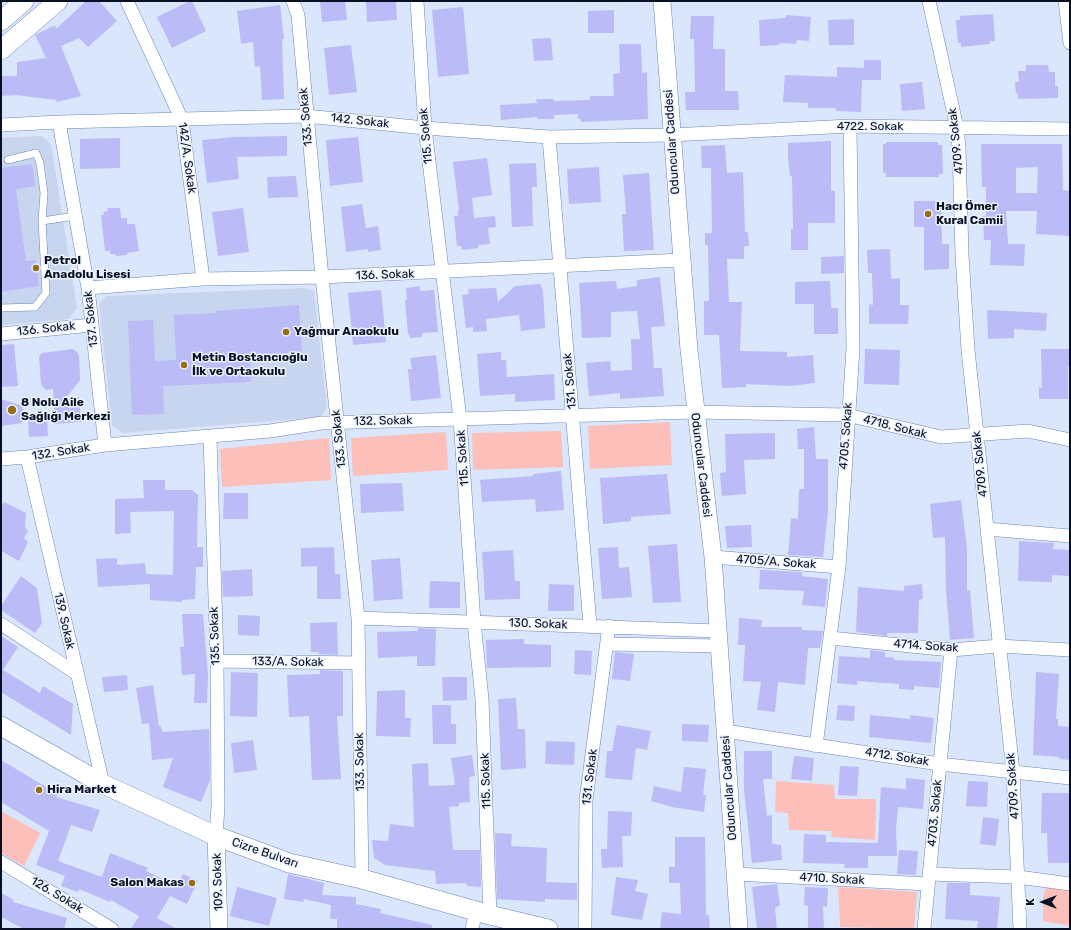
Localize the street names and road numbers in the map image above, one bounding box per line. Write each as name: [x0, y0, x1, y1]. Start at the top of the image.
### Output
street label: 133. Sokak: [296, 87, 316, 147]
street label: Oduncular Caddesi: [661, 89, 683, 195]
street label: 115. Sokak: [416, 107, 436, 165]
street label: 4709. Sokak: [945, 107, 967, 175]
street label: 142. Sokak: [330, 111, 390, 131]
street label: 4722. Sokak: [837, 120, 903, 134]
street label: 142/A. Sokak: [175, 121, 199, 195]
street label: 136. Sokak: [355, 267, 415, 283]
street label: 137. Sokak: [81, 290, 101, 348]
street label: 136. Sokak: [16, 319, 76, 339]
street label: 131. Sokak: [560, 352, 580, 410]
street label: 4705. Sokak: [836, 402, 856, 470]
street label: 133. Sokak: [329, 409, 349, 469]
street label: Oduncular Caddesi: [687, 412, 715, 518]
street label: 4718. Sokak: [862, 412, 928, 442]
street label: 132. Sokak: [354, 413, 412, 429]
street label: 115. Sokak: [454, 429, 472, 487]
street label: 4709. Sokak: [969, 430, 991, 498]
street label: 132. Sokak: [31, 440, 91, 464]
street label: 4705/A. Sokak: [735, 552, 817, 572]
street label: 139. Sokak: [50, 591, 78, 651]
street label: 135. Sokak: [207, 606, 223, 666]
street label: 130. Sokak: [508, 616, 568, 632]
street label: 4714. Sokak: [893, 637, 959, 655]
street label: 133/A. Sokak: [252, 654, 324, 670]
street label: 133. Sokak: [352, 732, 368, 792]
street label: Oduncular Caddesi: [718, 735, 740, 841]
street label: 4712. Sokak: [864, 745, 930, 769]
street label: 131. Sokak: [579, 748, 601, 806]
street label: 4709. Sokak: [1003, 752, 1023, 820]
street label: 115. Sokak: [478, 753, 494, 809]
street label: 4703. Sokak: [925, 779, 945, 847]
street label: Cizre Bulvarı: [230, 835, 300, 871]
street label: 109. Sokak: [210, 853, 226, 911]
street label: 4710. Sokak: [799, 870, 865, 888]
street label: 126. Sokak: [28, 874, 86, 916]

